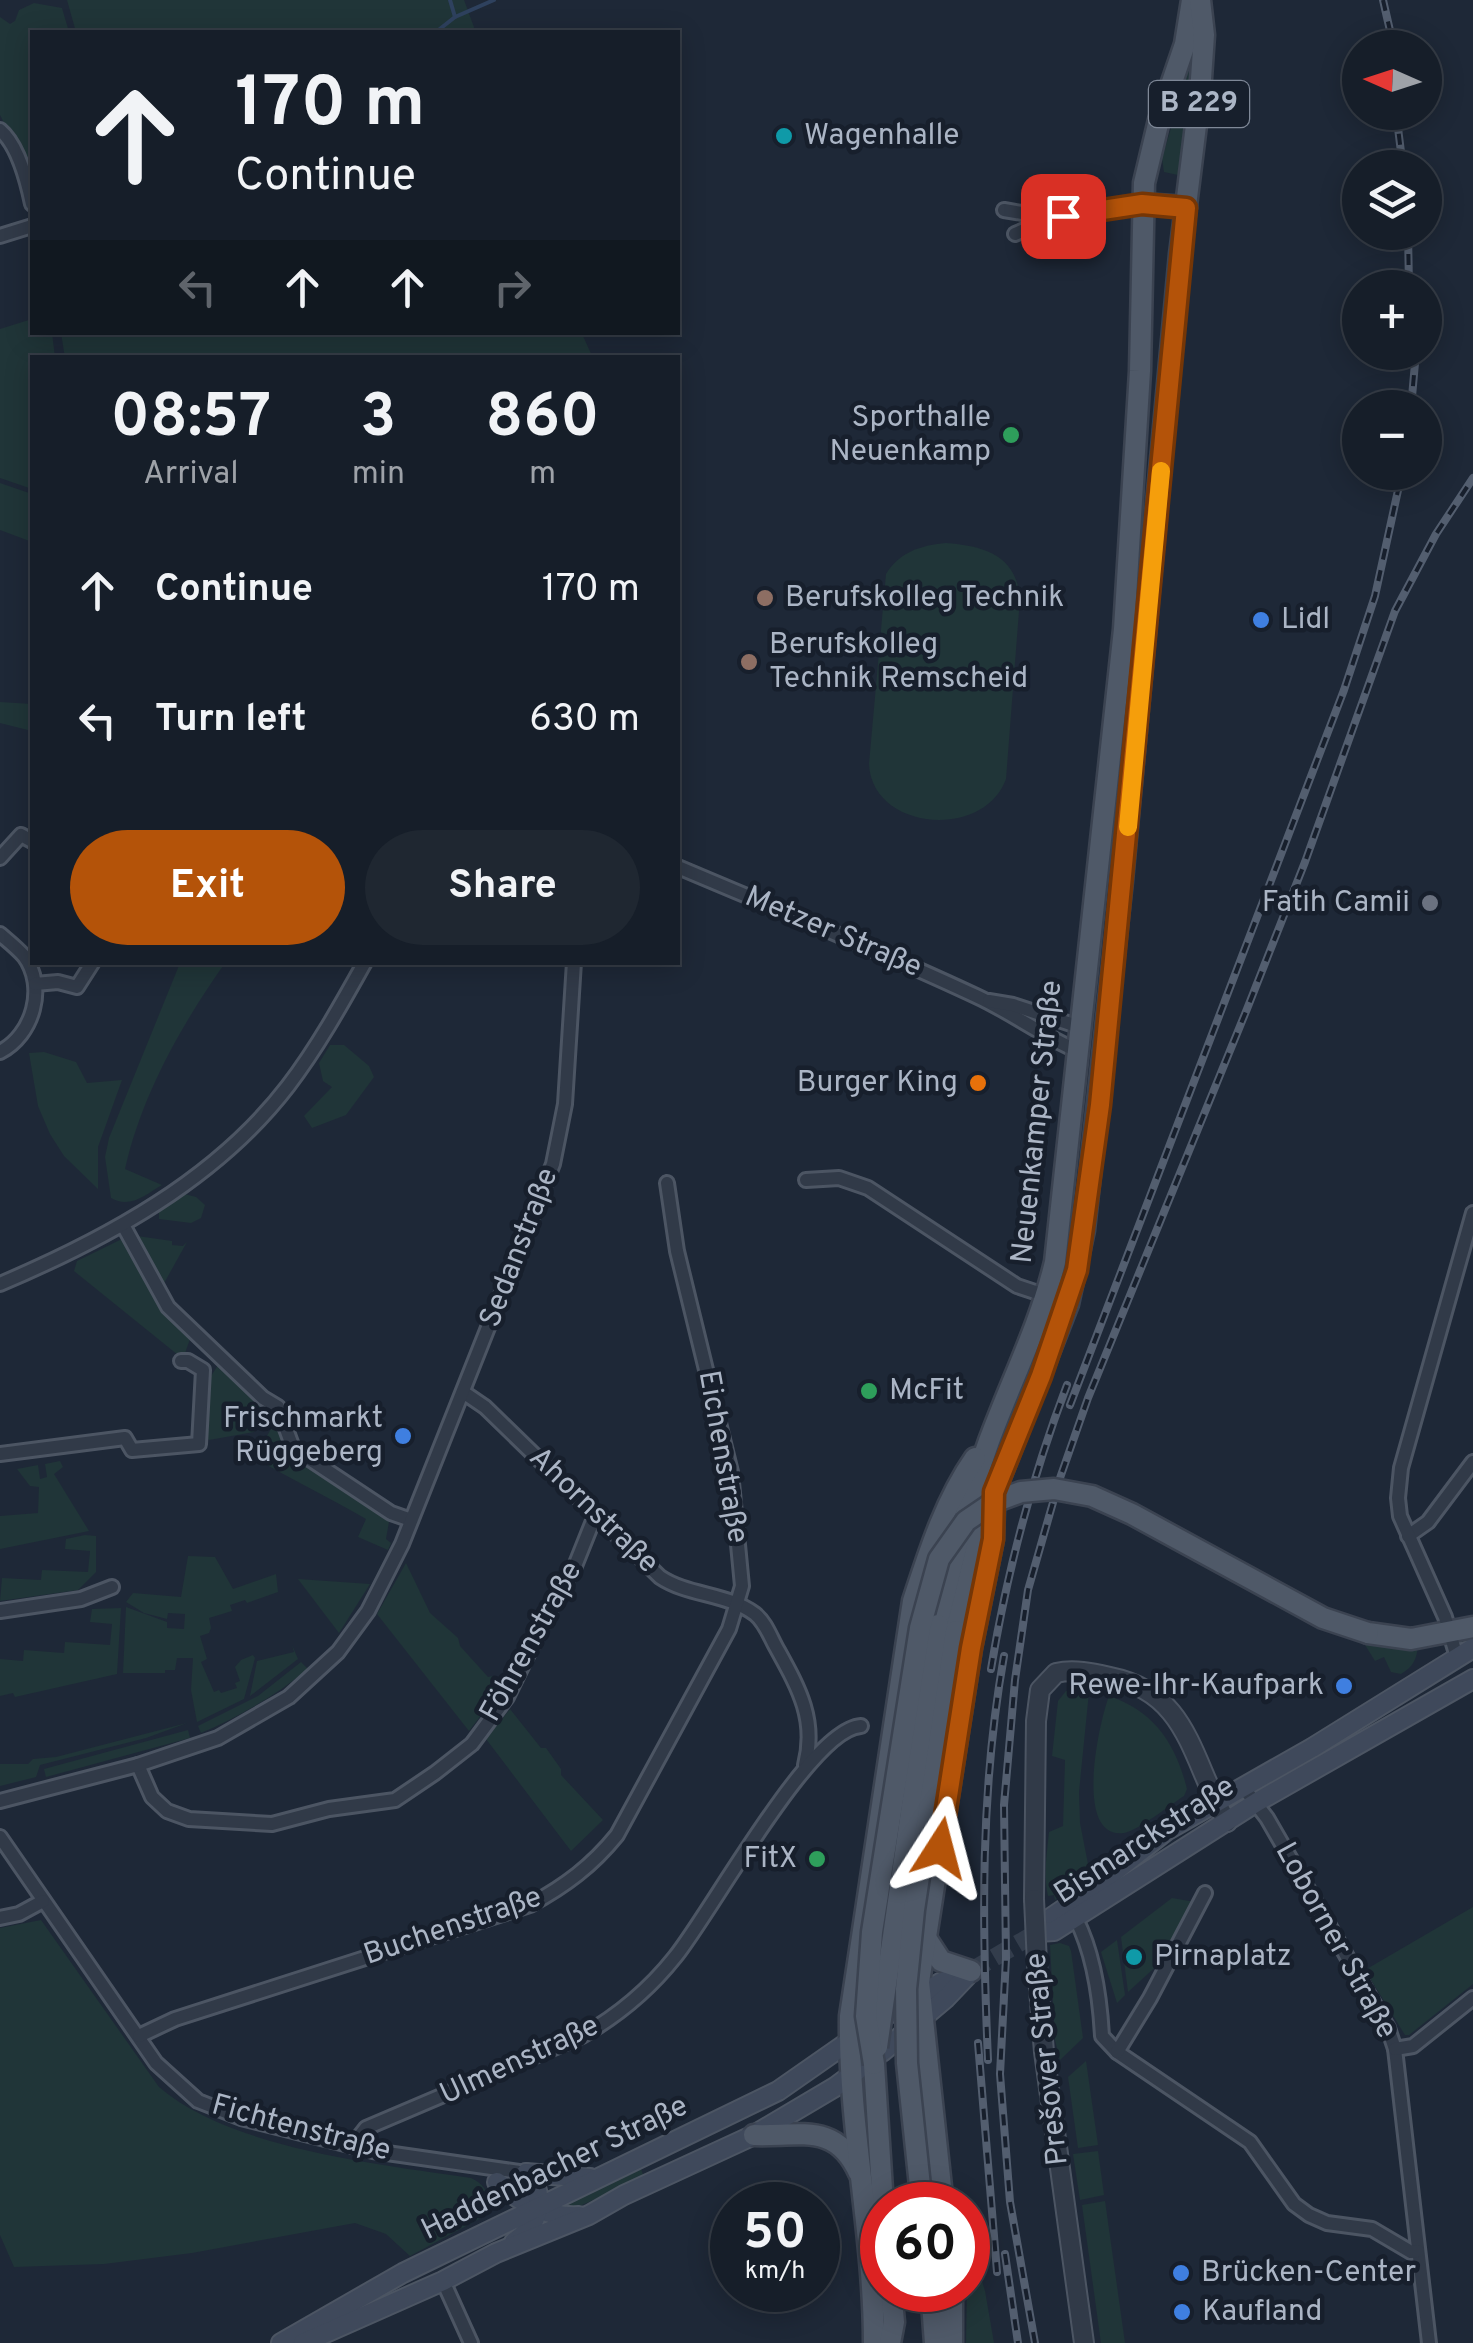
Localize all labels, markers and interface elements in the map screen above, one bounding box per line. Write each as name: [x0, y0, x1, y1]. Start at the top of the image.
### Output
north arrow: [1342, 30, 1442, 130]
map controls: [1342, 30, 1442, 490]
text: 170 m: [235, 62, 425, 151]
icon: ahead: [70, 70, 200, 200]
road number: B 229: [1149, 81, 1249, 127]
place label: Wagenhalle: [804, 118, 959, 155]
marker: Wagenhalle: [773, 125, 795, 147]
text: Continue: [235, 149, 416, 206]
button: layers: [1342, 150, 1442, 250]
pin: [1021, 174, 1106, 259]
icon: arrive: [1036, 189, 1091, 244]
icon: left: [170, 260, 225, 315]
icon: ahead: [275, 260, 330, 315]
icon: ahead: [380, 260, 435, 315]
icon: right: [485, 260, 540, 315]
button: +: [1342, 270, 1442, 370]
text: 08:57: [111, 382, 271, 458]
text: 3: [360, 382, 396, 458]
text: 860: [485, 382, 599, 458]
button: −: [1342, 390, 1442, 490]
place label: Sporthalle Neuenkamp: [829, 400, 991, 471]
marker: Sporthalle Neuenkamp: [1000, 424, 1022, 446]
text: Arrival: [143, 455, 239, 495]
text: min: [352, 455, 405, 495]
text: m: [529, 455, 556, 495]
icon: ahead: [70, 563, 125, 618]
text: Continue: [155, 566, 313, 615]
text: 170 m: [542, 566, 640, 615]
place label: Berufskolleg Technik: [785, 580, 1064, 617]
marker: Berufskolleg Technik: [754, 587, 776, 609]
place label: Lidl: [1281, 602, 1330, 639]
marker: Lidl: [1250, 609, 1272, 631]
place label: Berufskolleg Technik Remscheid: [769, 627, 1028, 698]
marker: Berufskolleg Technik Remscheid: [738, 651, 760, 673]
icon: left: [70, 693, 125, 748]
text: Turn left: [155, 696, 307, 745]
text: 630 m: [529, 696, 640, 745]
button: Exit: [70, 830, 345, 945]
button: Share: [365, 830, 640, 945]
street label: Metzer Straße: [739, 879, 927, 987]
place label: Fatih Camii: [1262, 885, 1410, 922]
marker: Fatih Camii: [1419, 892, 1441, 914]
street label: Neuenkamper Straße: [1005, 979, 1071, 1265]
place label: Burger King: [797, 1065, 958, 1102]
marker: Burger King: [967, 1072, 989, 1094]
street label: Sedanstraße: [473, 1163, 567, 1333]
street label: Eichenstraße: [689, 1368, 755, 1546]
place label: McFit: [889, 1373, 964, 1410]
marker: McFit: [858, 1380, 880, 1402]
place label: Frischmarkt Rüggeberg: [223, 1401, 383, 1472]
marker: Frischmarkt Rüggeberg: [392, 1425, 414, 1447]
street label: Ahornstraße: [520, 1440, 666, 1582]
street label: Föhrenstraße: [473, 1555, 591, 1729]
place label: Rewe-Ihr-Kaufpark: [1068, 1668, 1324, 1705]
marker: Rewe-Ihr-Kaufpark: [1333, 1675, 1355, 1697]
street label: Bismarckstraße: [1048, 1769, 1242, 1913]
position arrow: [888, 1796, 992, 1900]
street label: Loborner Straße: [1266, 1836, 1404, 2046]
place label: FitX: [743, 1841, 797, 1878]
marker: FitX: [806, 1848, 828, 1870]
street label: Buchenstraße: [359, 1879, 547, 1975]
place label: Pirnaplatz: [1154, 1939, 1292, 1976]
marker: Pirnaplatz: [1123, 1946, 1145, 1968]
street label: Prešover Straße: [1018, 1951, 1078, 2167]
street label: Ulmenstraße: [435, 2008, 605, 2114]
street label: Fichtenstraße: [207, 2087, 395, 2171]
street label: Haddenbacher Straße: [416, 2088, 694, 2250]
speed limit sign: 60: [860, 2182, 990, 2312]
text: 50: [743, 2203, 807, 2266]
place label: Brücken-Center: [1201, 2255, 1417, 2292]
text: km/h: [745, 2256, 805, 2288]
marker: Brücken-Center: [1170, 2262, 1192, 2284]
place label: Kaufland: [1202, 2294, 1322, 2331]
marker: Kaufland: [1171, 2301, 1193, 2323]

